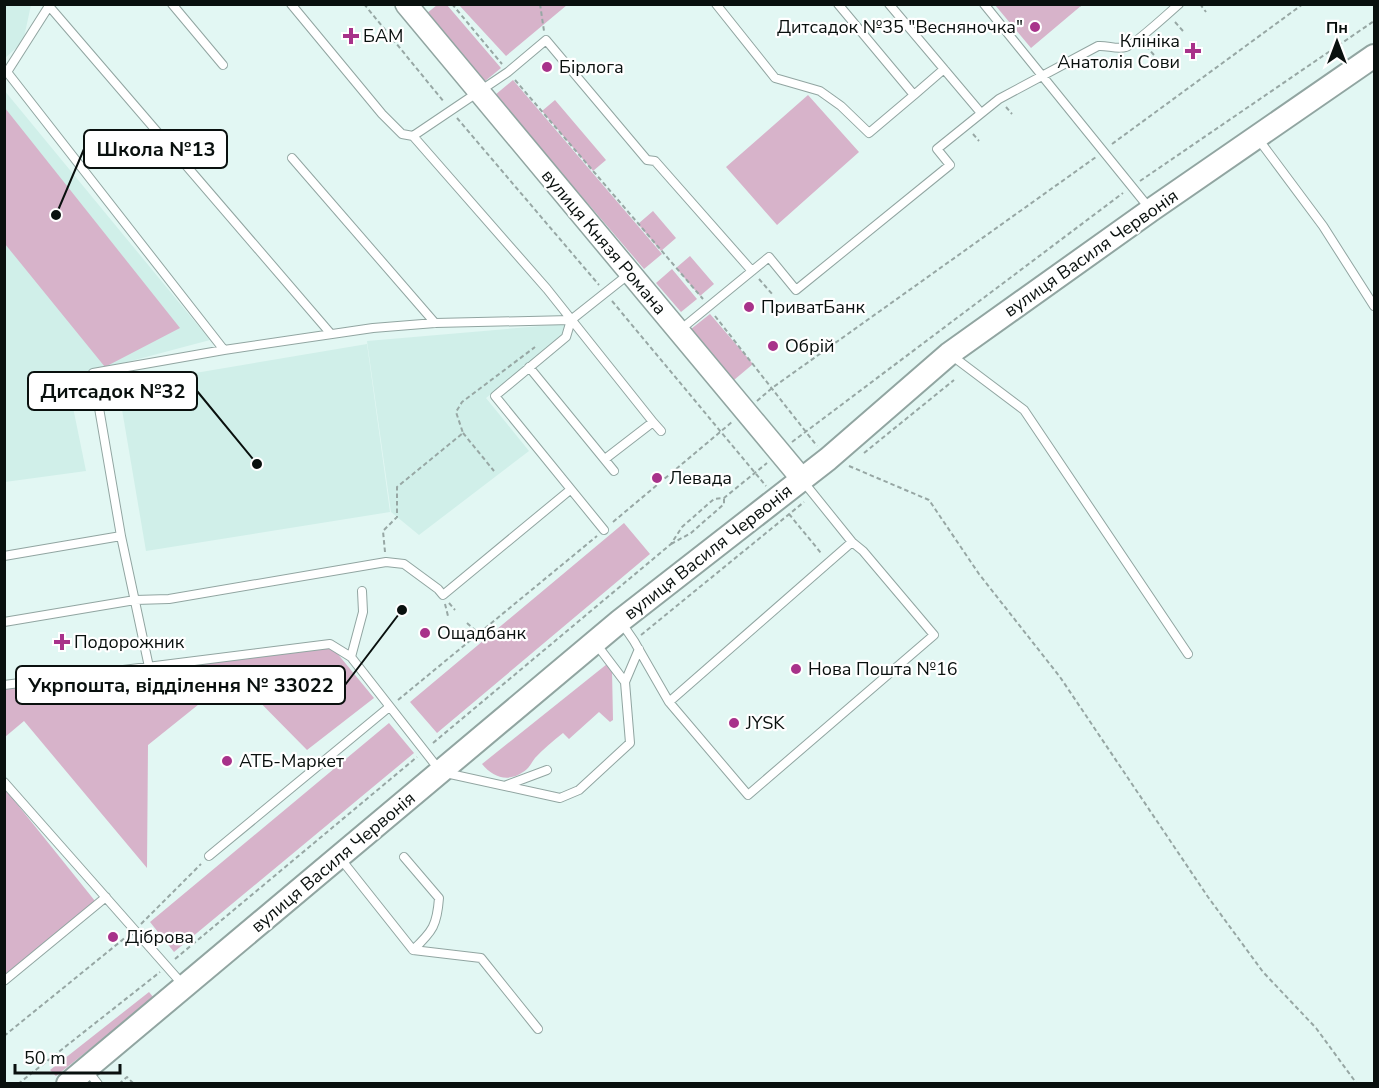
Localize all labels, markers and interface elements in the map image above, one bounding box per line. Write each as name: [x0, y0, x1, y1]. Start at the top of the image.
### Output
north arrow: [1307, 12, 1367, 72]
place label: Дитсадок №35 "Весняночка": [777, 15, 1023, 39]
text: Пн: [1326, 17, 1348, 39]
marker: Дитсадок №35 "Весняночка": [1028, 20, 1042, 34]
place label: БАМ: [363, 24, 403, 48]
marker: БАМ: [344, 29, 358, 43]
place label: Клініка Анатолія Сови: [1057, 29, 1180, 74]
marker: Клініка Анатолія Сови: [1184, 42, 1202, 60]
place label: Бірлога: [559, 55, 624, 79]
marker: Бірлога: [540, 60, 554, 74]
callout: Школа №13: [84, 130, 227, 168]
text: Школа №13: [97, 136, 215, 163]
street label: вулиця Князя Романа: [536, 164, 672, 320]
street label: вулиця Василя Червонія: [999, 184, 1183, 322]
place label: ПриватБанк: [761, 295, 865, 319]
marker: ПриватБанк: [742, 300, 756, 314]
place label: Обрій: [785, 334, 835, 358]
marker: Обрій: [766, 339, 780, 353]
callout: Дитсадок №32: [28, 372, 197, 410]
text: Дитсадок №32: [40, 378, 186, 405]
place label: Левада: [669, 466, 732, 490]
marker: Левада: [650, 471, 664, 485]
street label: вулиця Василя Червонія: [619, 479, 797, 625]
place label: Ощадбанк: [437, 621, 526, 645]
marker: Ощадбанк: [418, 626, 432, 640]
place label: Подорожник: [74, 630, 185, 654]
marker: Подорожник: [55, 635, 69, 649]
place label: Нова Пошта №16: [808, 657, 958, 681]
marker: Нова Пошта №16: [789, 662, 803, 676]
callout: Укрпошта, відділення № 33022: [16, 666, 345, 704]
text: Укрпошта, відділення № 33022: [27, 672, 334, 699]
place label: JYSK: [745, 711, 785, 735]
marker: JYSK: [727, 716, 741, 730]
place label: АТБ-Маркет: [239, 749, 344, 773]
marker: АТБ-Маркет: [220, 754, 234, 768]
street label: вулиця Василя Червонія: [246, 786, 420, 938]
place label: Діброва: [125, 925, 194, 949]
marker: Діброва: [106, 930, 120, 944]
scale bar: [15, 1037, 120, 1075]
text: 50 m: [24, 1046, 66, 1070]

